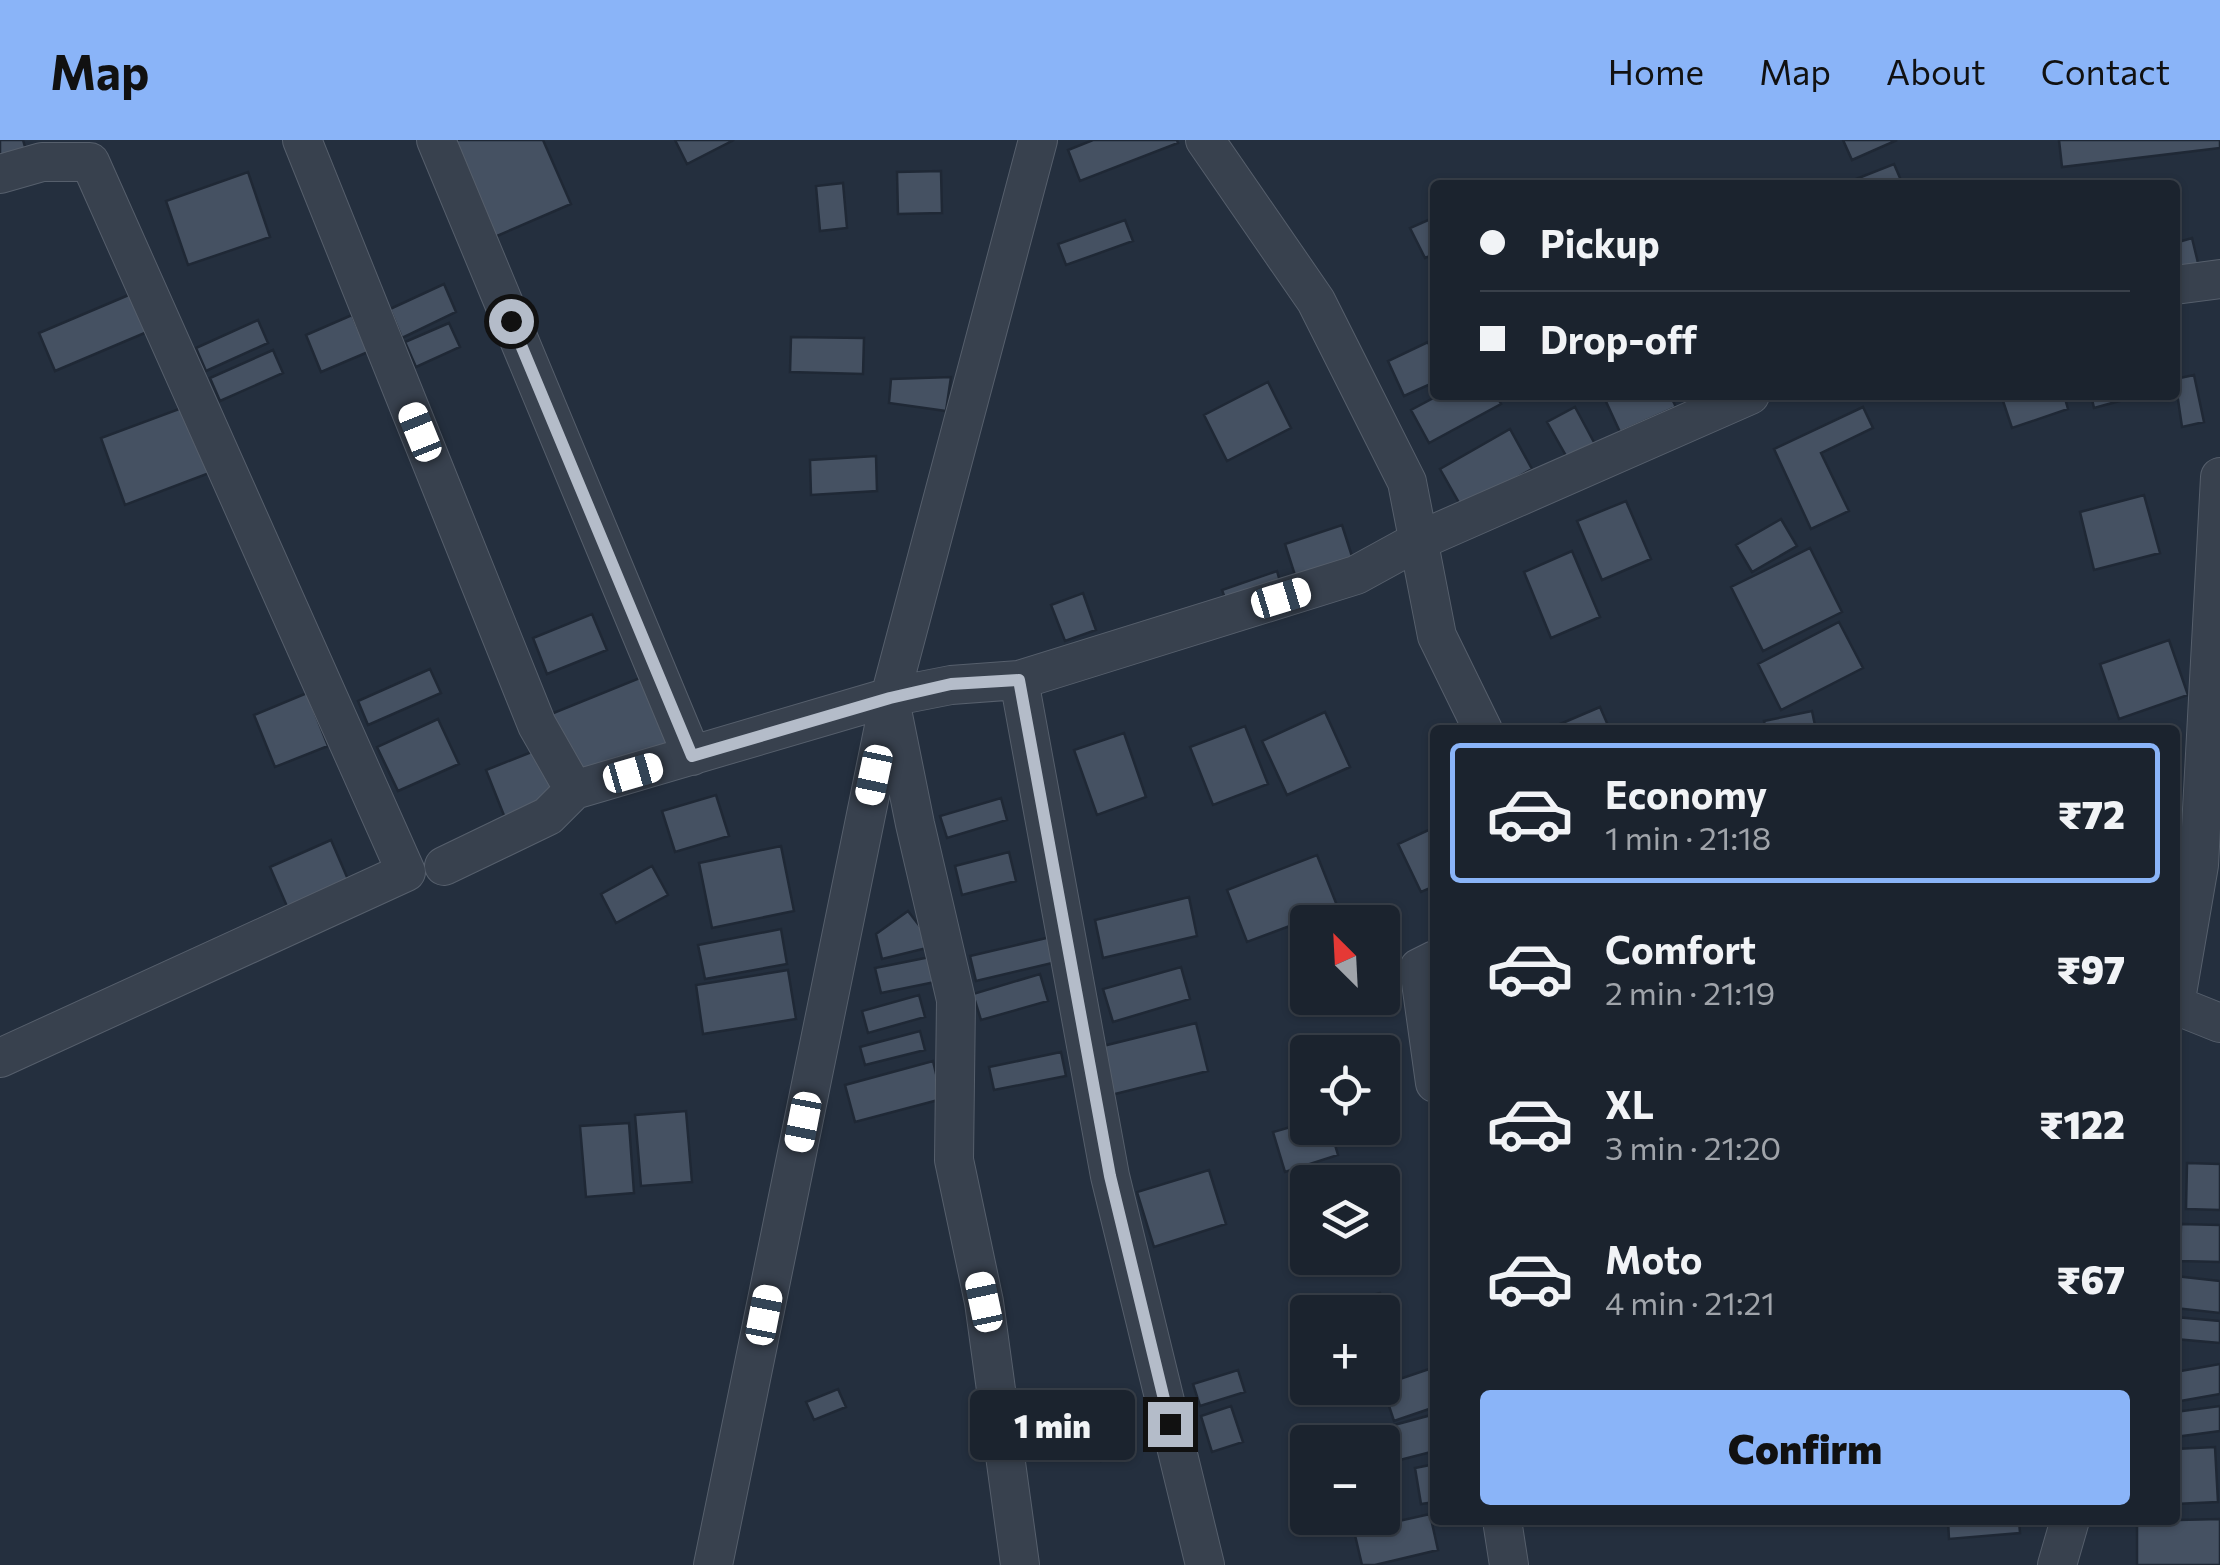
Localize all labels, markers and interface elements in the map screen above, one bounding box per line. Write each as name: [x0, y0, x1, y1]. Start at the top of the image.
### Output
text: Map: [50, 41, 149, 100]
text: Home: [1608, 49, 1704, 92]
text: Map: [1759, 49, 1831, 92]
text: About: [1886, 49, 1986, 92]
text: Contact: [2041, 49, 2170, 92]
text: Pickup: [1540, 219, 1660, 266]
route start: [489, 299, 534, 344]
text: Drop-off: [1540, 315, 1697, 362]
car: [395, 399, 445, 465]
car: [1248, 575, 1314, 621]
car: [853, 743, 895, 807]
car: [600, 750, 666, 796]
icon: car: [1485, 768, 1575, 858]
text: Economy: [1605, 770, 1767, 817]
text: ₹72: [2058, 790, 2125, 837]
text: 1 min · 21:18: [1605, 817, 1771, 857]
north arrow: [1290, 905, 1400, 1015]
map controls: [1290, 905, 1400, 1535]
icon: car: [1485, 923, 1575, 1013]
text: Comfort: [1605, 925, 1756, 972]
text: ₹97: [2056, 945, 2125, 992]
text: 2 min · 21:19: [1605, 972, 1775, 1012]
button: locate: [1290, 1035, 1400, 1145]
icon: car: [1485, 1078, 1575, 1168]
text: XL: [1605, 1080, 1654, 1127]
car: [783, 1090, 823, 1154]
text: ₹122: [2039, 1100, 2125, 1147]
text: 3 min · 21:20: [1605, 1127, 1781, 1167]
button: layers: [1290, 1165, 1400, 1275]
icon: car: [1485, 1233, 1575, 1323]
text: Moto: [1605, 1235, 1703, 1282]
text: ₹67: [2056, 1255, 2125, 1302]
car: [963, 1270, 1005, 1334]
text: 4 min · 21:21: [1605, 1282, 1775, 1322]
car: [744, 1283, 784, 1347]
button: +: [1290, 1295, 1400, 1405]
callout: 1 min: [970, 1389, 1135, 1459]
button: Confirm: [1480, 1390, 2130, 1505]
route end: [1148, 1402, 1193, 1447]
text: 1 min: [1014, 1405, 1091, 1445]
button: −: [1290, 1425, 1400, 1535]

